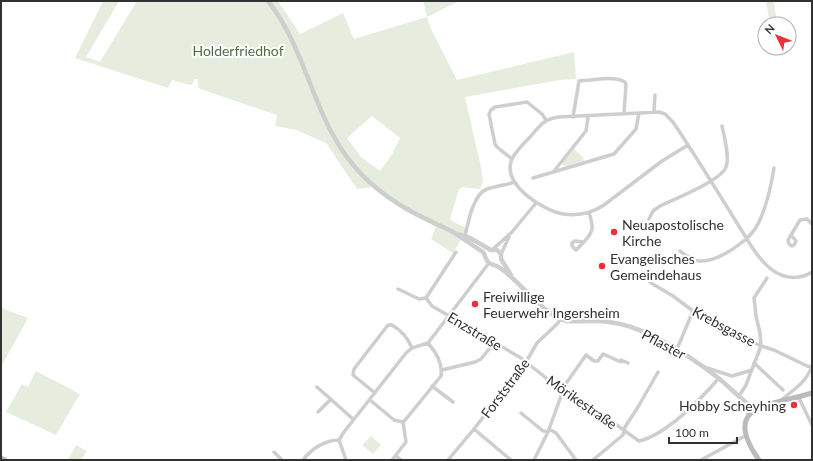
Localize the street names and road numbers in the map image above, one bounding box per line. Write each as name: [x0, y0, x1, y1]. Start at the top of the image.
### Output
street label: Krebsgasse: [690, 302, 758, 350]
street label: Enzstraße: [445, 308, 505, 354]
street label: Pflaster: [639, 325, 689, 363]
street label: Forststraße: [477, 355, 533, 421]
street label: Mörikestraße: [544, 372, 620, 432]

